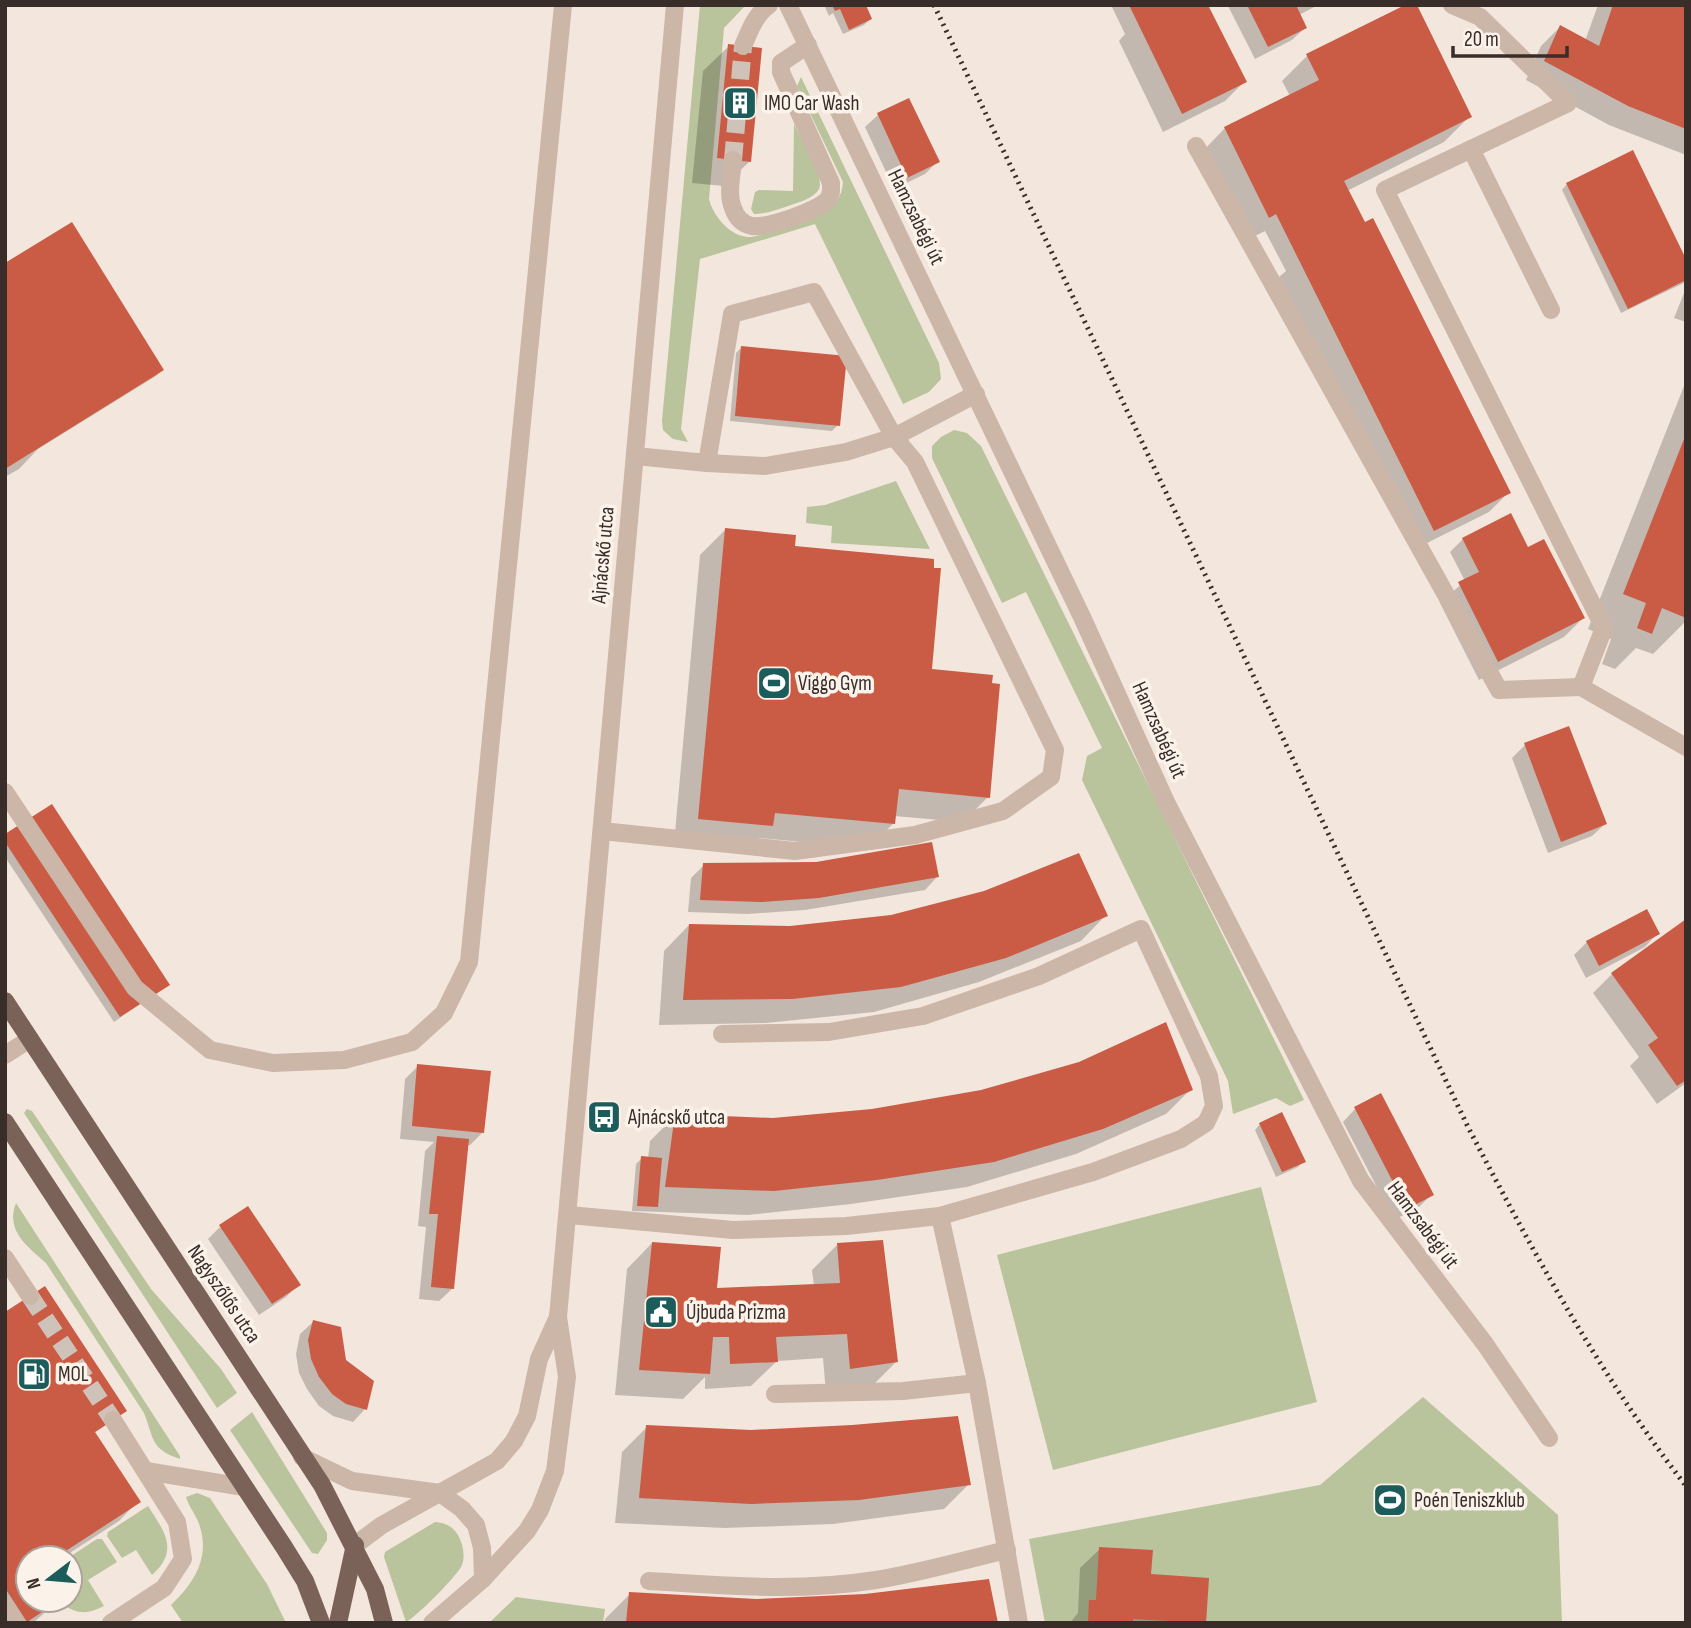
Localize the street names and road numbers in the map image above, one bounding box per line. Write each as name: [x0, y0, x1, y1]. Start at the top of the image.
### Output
street label: Hamzsabégi út: [882, 165, 950, 269]
street label: Ajnácskő utca: [586, 505, 620, 606]
street label: Hamzsabégi út: [1127, 678, 1191, 782]
street label: Hamzsabégi út: [1382, 1176, 1464, 1274]
street label: Nagyszőlős utca: [182, 1240, 266, 1348]

